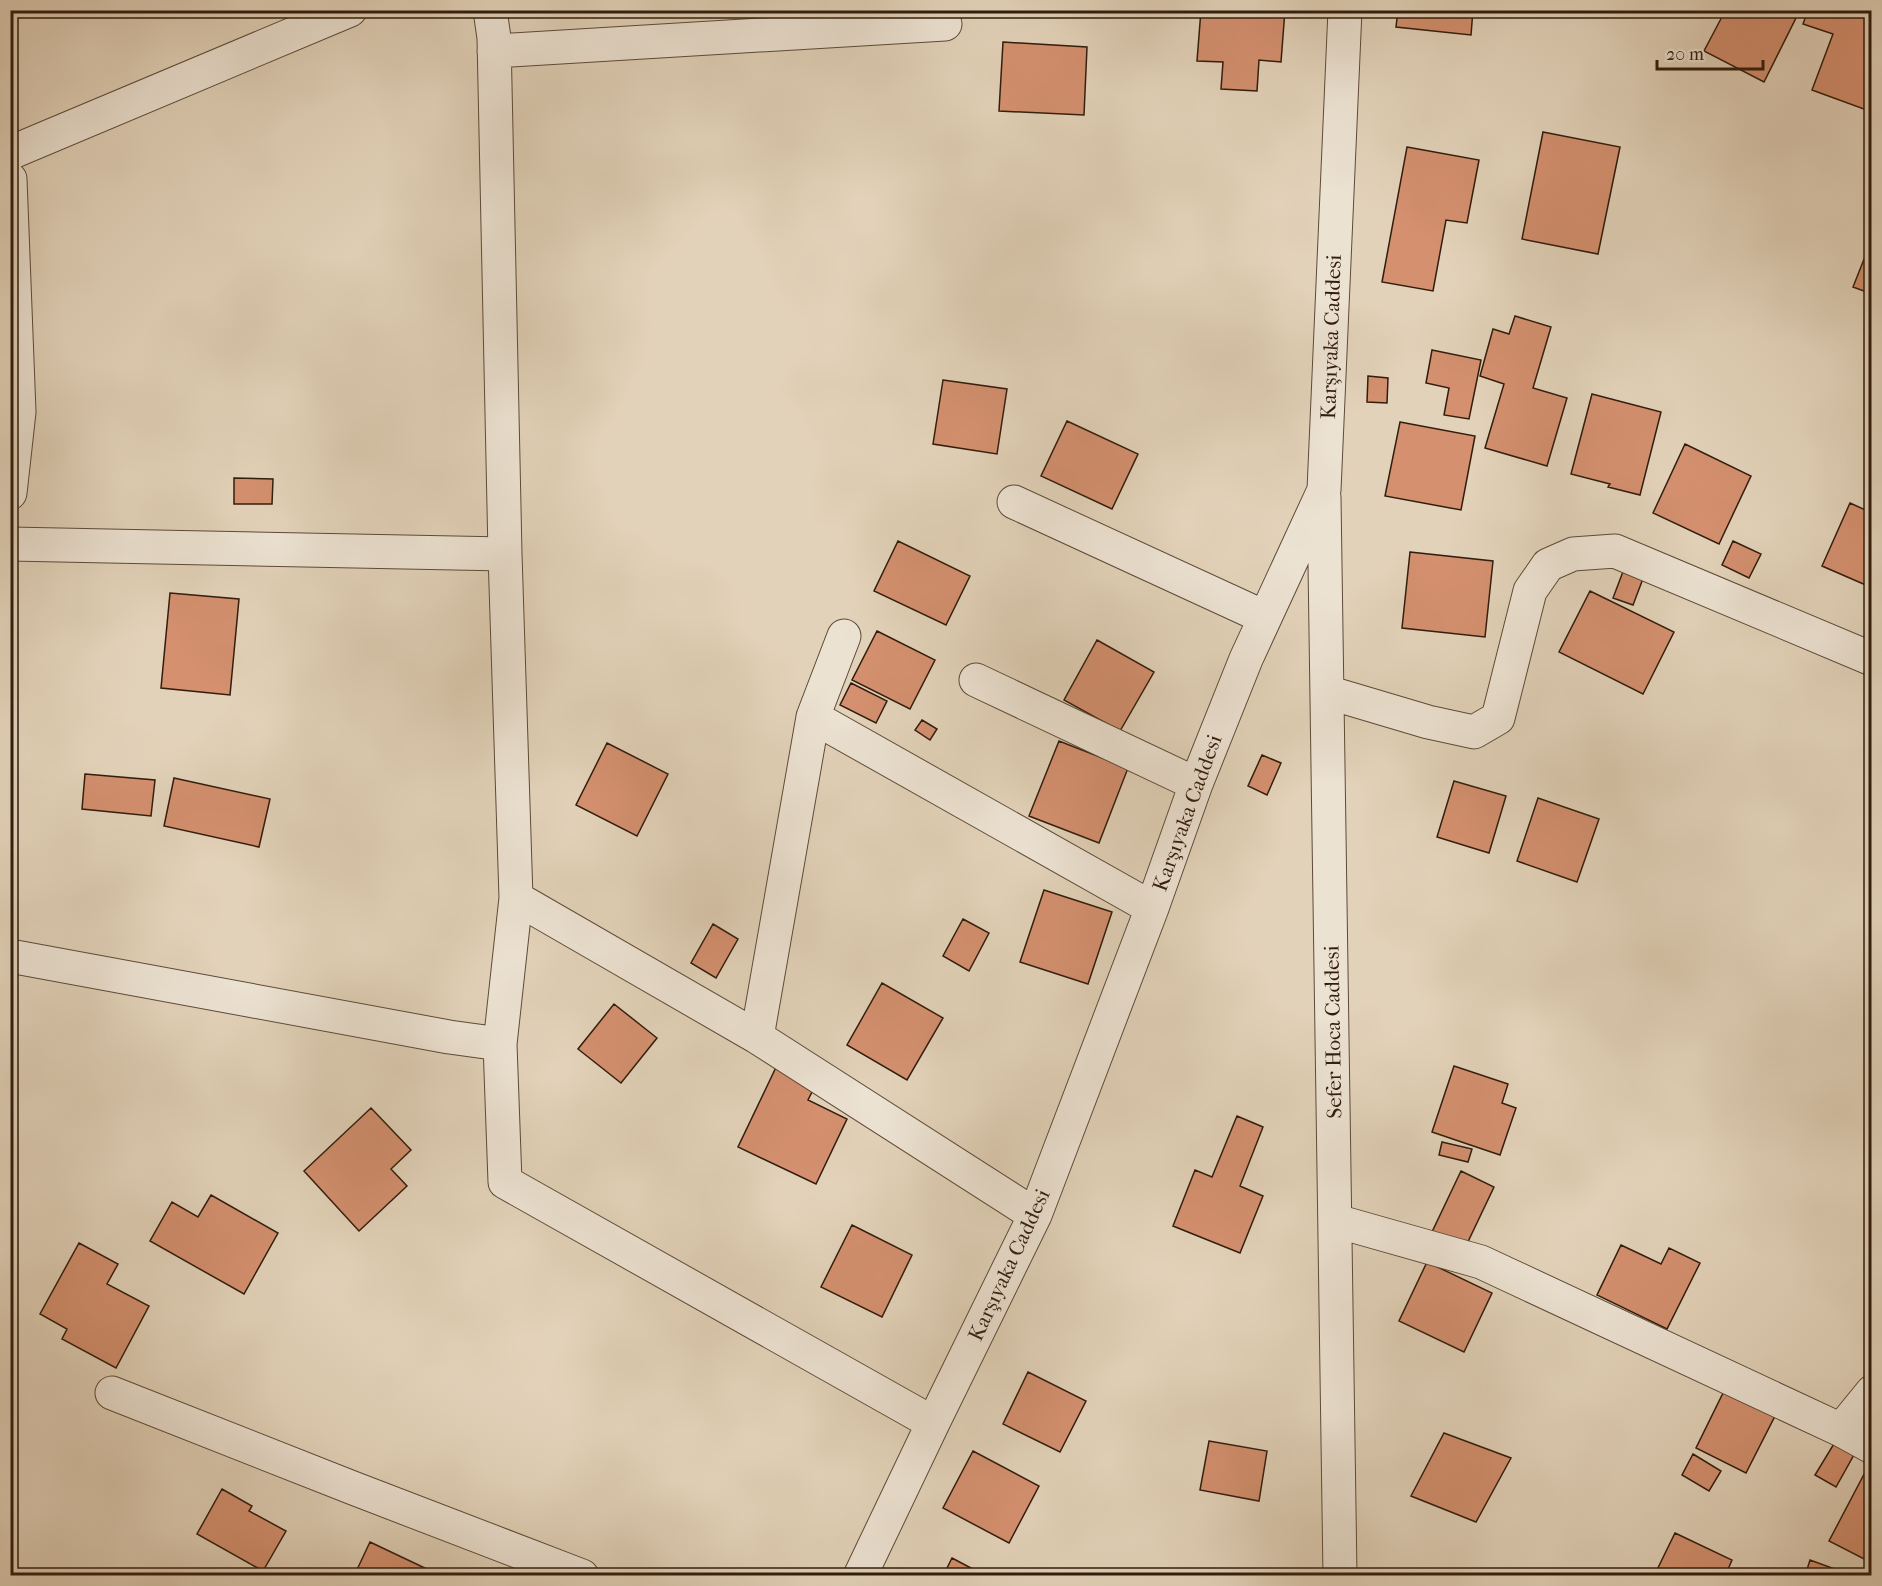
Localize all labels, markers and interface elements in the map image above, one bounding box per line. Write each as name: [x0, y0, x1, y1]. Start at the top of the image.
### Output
scale bar: [1657, 33, 1764, 71]
text: 20 m: [1666, 44, 1704, 65]
street label: Karşıyaka Caddesi: [1316, 254, 1346, 420]
street label: Karşıyaka Caddesi: [1148, 731, 1226, 895]
street label: Sefer Hoca Caddesi: [1319, 945, 1347, 1119]
street label: Karşıyaka Caddesi: [963, 1185, 1055, 1345]

